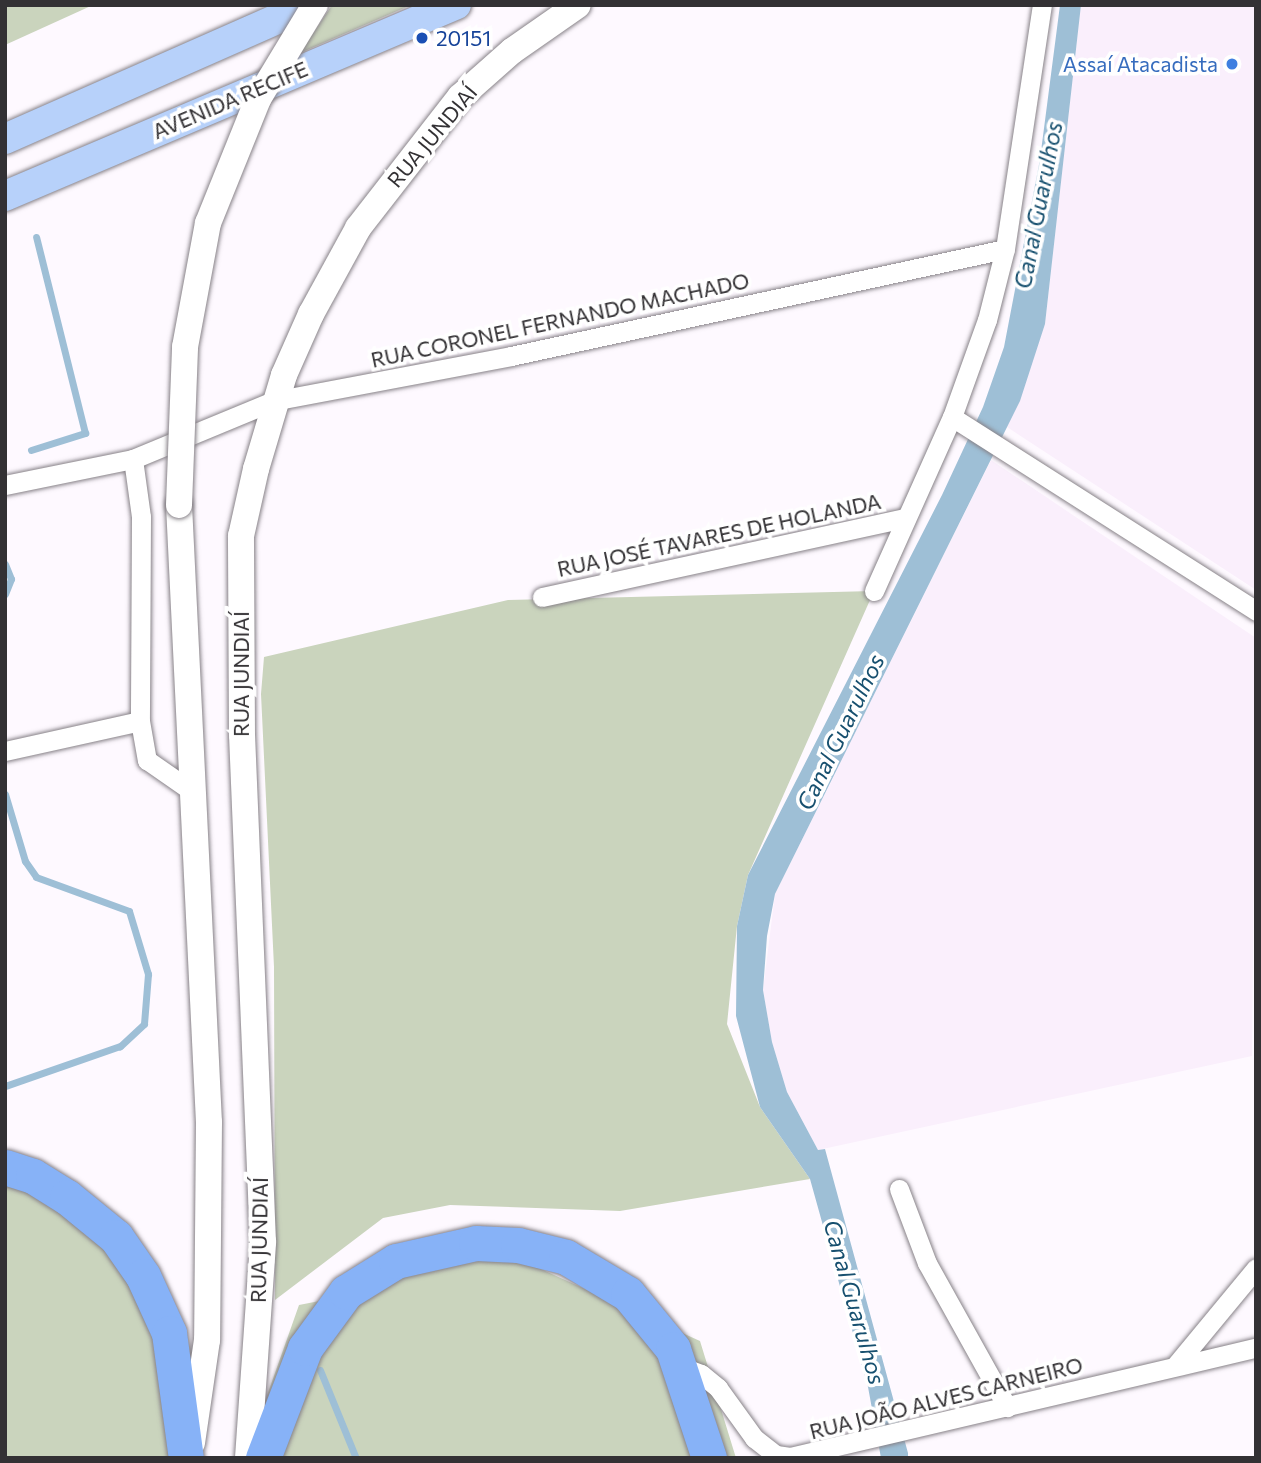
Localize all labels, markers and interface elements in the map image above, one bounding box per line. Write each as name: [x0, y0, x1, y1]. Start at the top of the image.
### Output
place label: 20151: [436, 25, 491, 51]
marker: 20151: [414, 30, 430, 46]
place label: Assaí Atacadista: [1063, 51, 1218, 77]
street label: AVENIDA RECIFE: [149, 56, 311, 144]
marker: Assaí Atacadista: [1224, 56, 1240, 72]
street label: RUA JUNDIAÍ: [382, 80, 482, 192]
water label: Canal Guarulhos: [1008, 119, 1068, 291]
street label: RUA CORONEL FERNANDO MACHADO: [368, 268, 752, 372]
street label: RUA JOSÉ TAVARES DE HOLANDA: [555, 488, 883, 582]
street label: RUA JUNDIAÍ: [228, 611, 254, 737]
water label: Canal Guarulhos: [790, 650, 890, 814]
street label: RUA JUNDIAÍ: [245, 1177, 273, 1303]
water label: Canal Guarulhos: [818, 1216, 892, 1388]
street label: RUA JOÃO ALVES CARNEIRO: [807, 1352, 1085, 1444]

